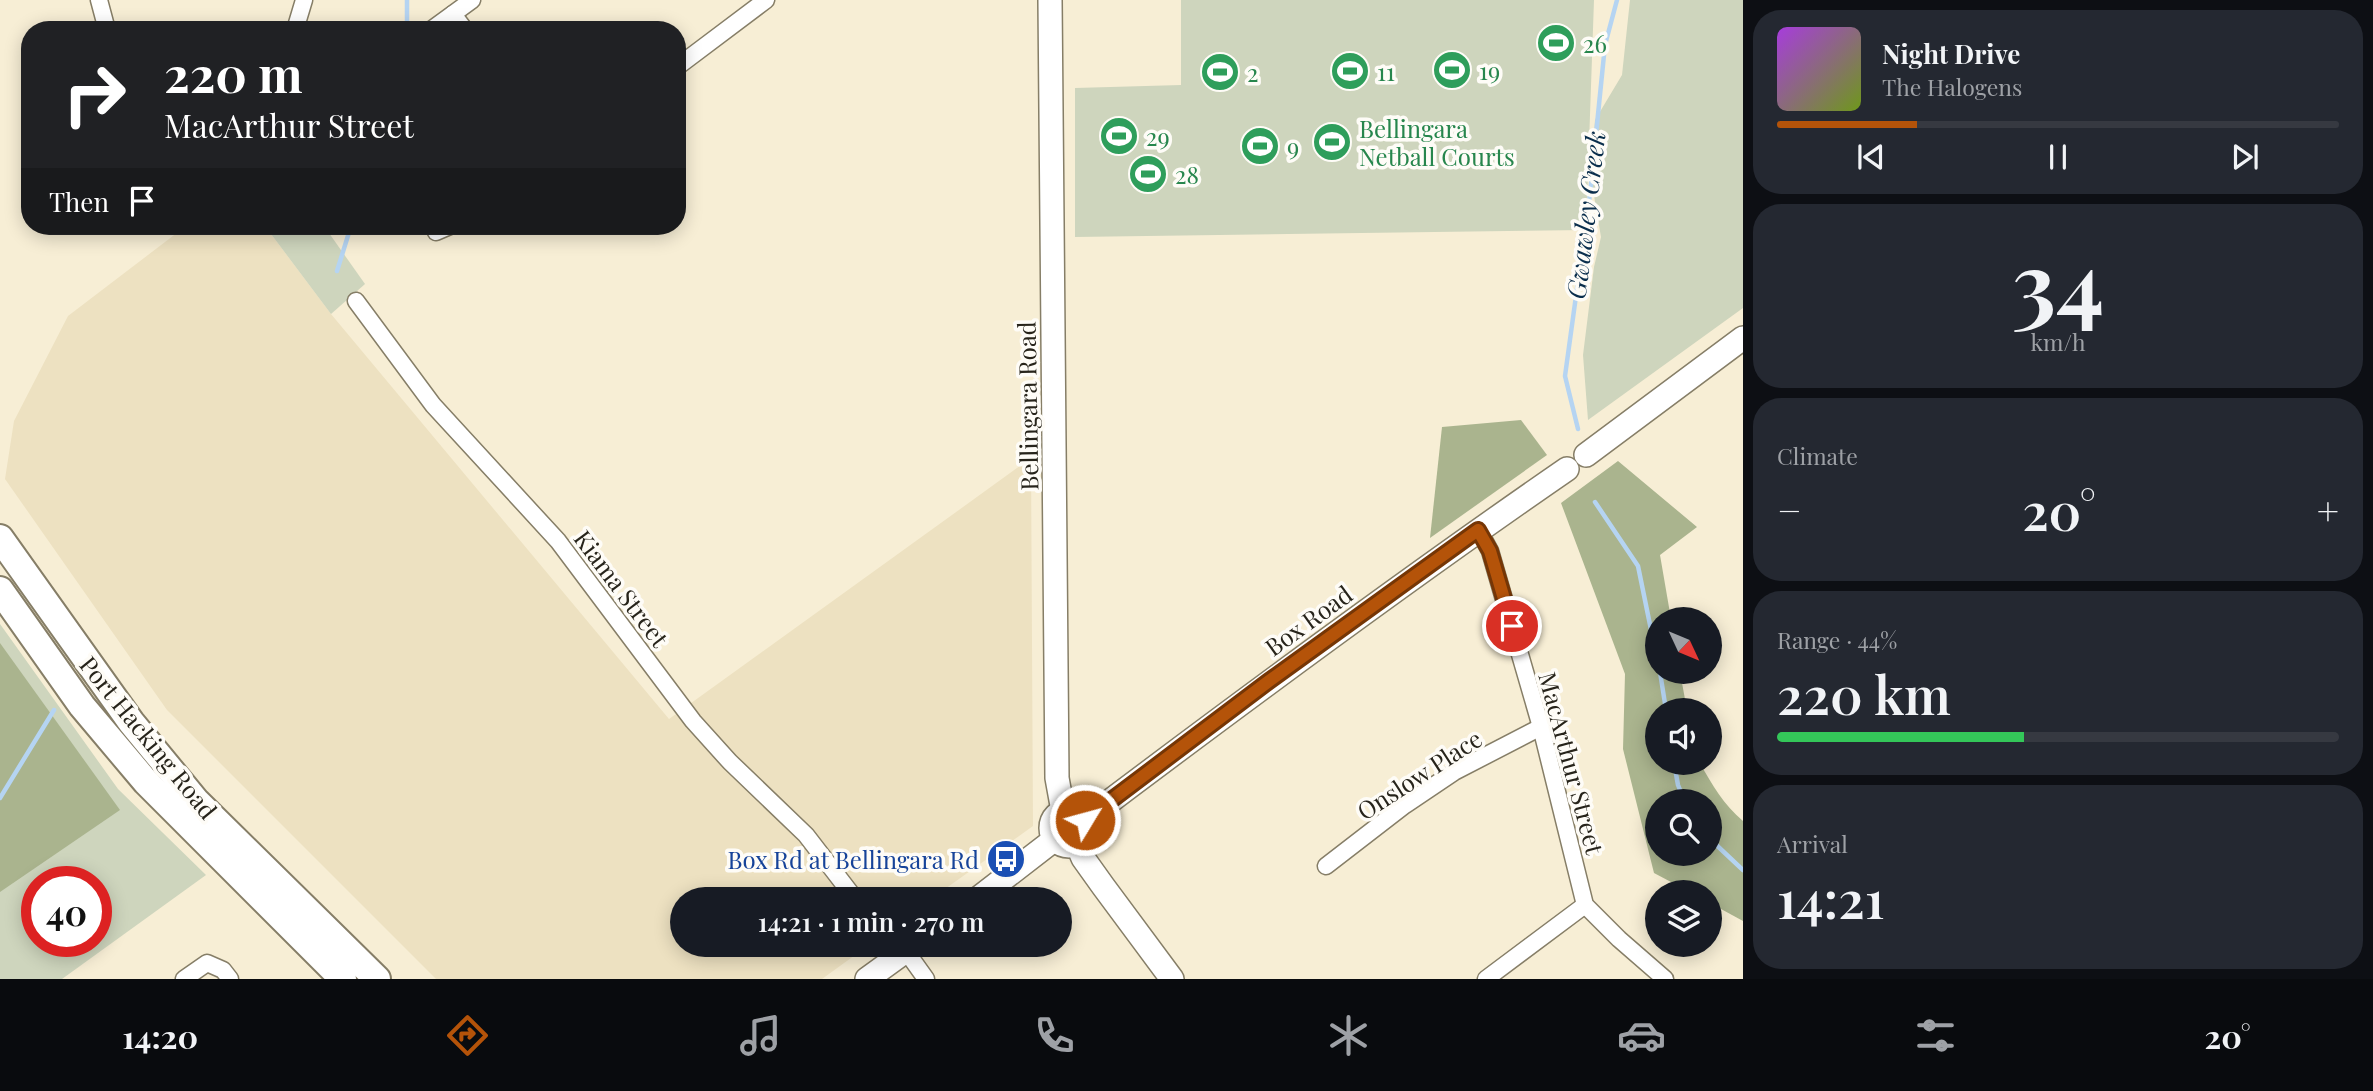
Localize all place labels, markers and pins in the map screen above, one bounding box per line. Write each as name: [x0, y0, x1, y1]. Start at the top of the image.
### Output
sports icon: 26: [1535, 22, 1577, 64]
place label: 26: [1583, 27, 1607, 59]
sports icon: 19: [1431, 49, 1473, 91]
sports icon: 11: [1329, 50, 1371, 92]
sports icon: 2: [1199, 51, 1241, 93]
place label: 19: [1479, 54, 1500, 86]
place label: 11: [1377, 55, 1395, 87]
place label: 2: [1247, 56, 1259, 88]
place label: Bellingara Netball Courts: [1359, 112, 1515, 172]
sports icon: 29: [1098, 115, 1140, 157]
place label: 29: [1146, 120, 1170, 152]
sports icon: Bellingara Netball Courts: [1311, 121, 1353, 163]
sports icon: 9: [1239, 125, 1281, 167]
place label: 9: [1287, 130, 1299, 162]
sports icon: 28: [1127, 153, 1169, 195]
place label: 28: [1175, 158, 1199, 190]
pin: [1482, 596, 1542, 656]
bus stop icon: Box Rd at Bellingara Rd: [985, 838, 1027, 880]
place label: Box Rd at Bellingara Rd: [728, 843, 979, 875]

